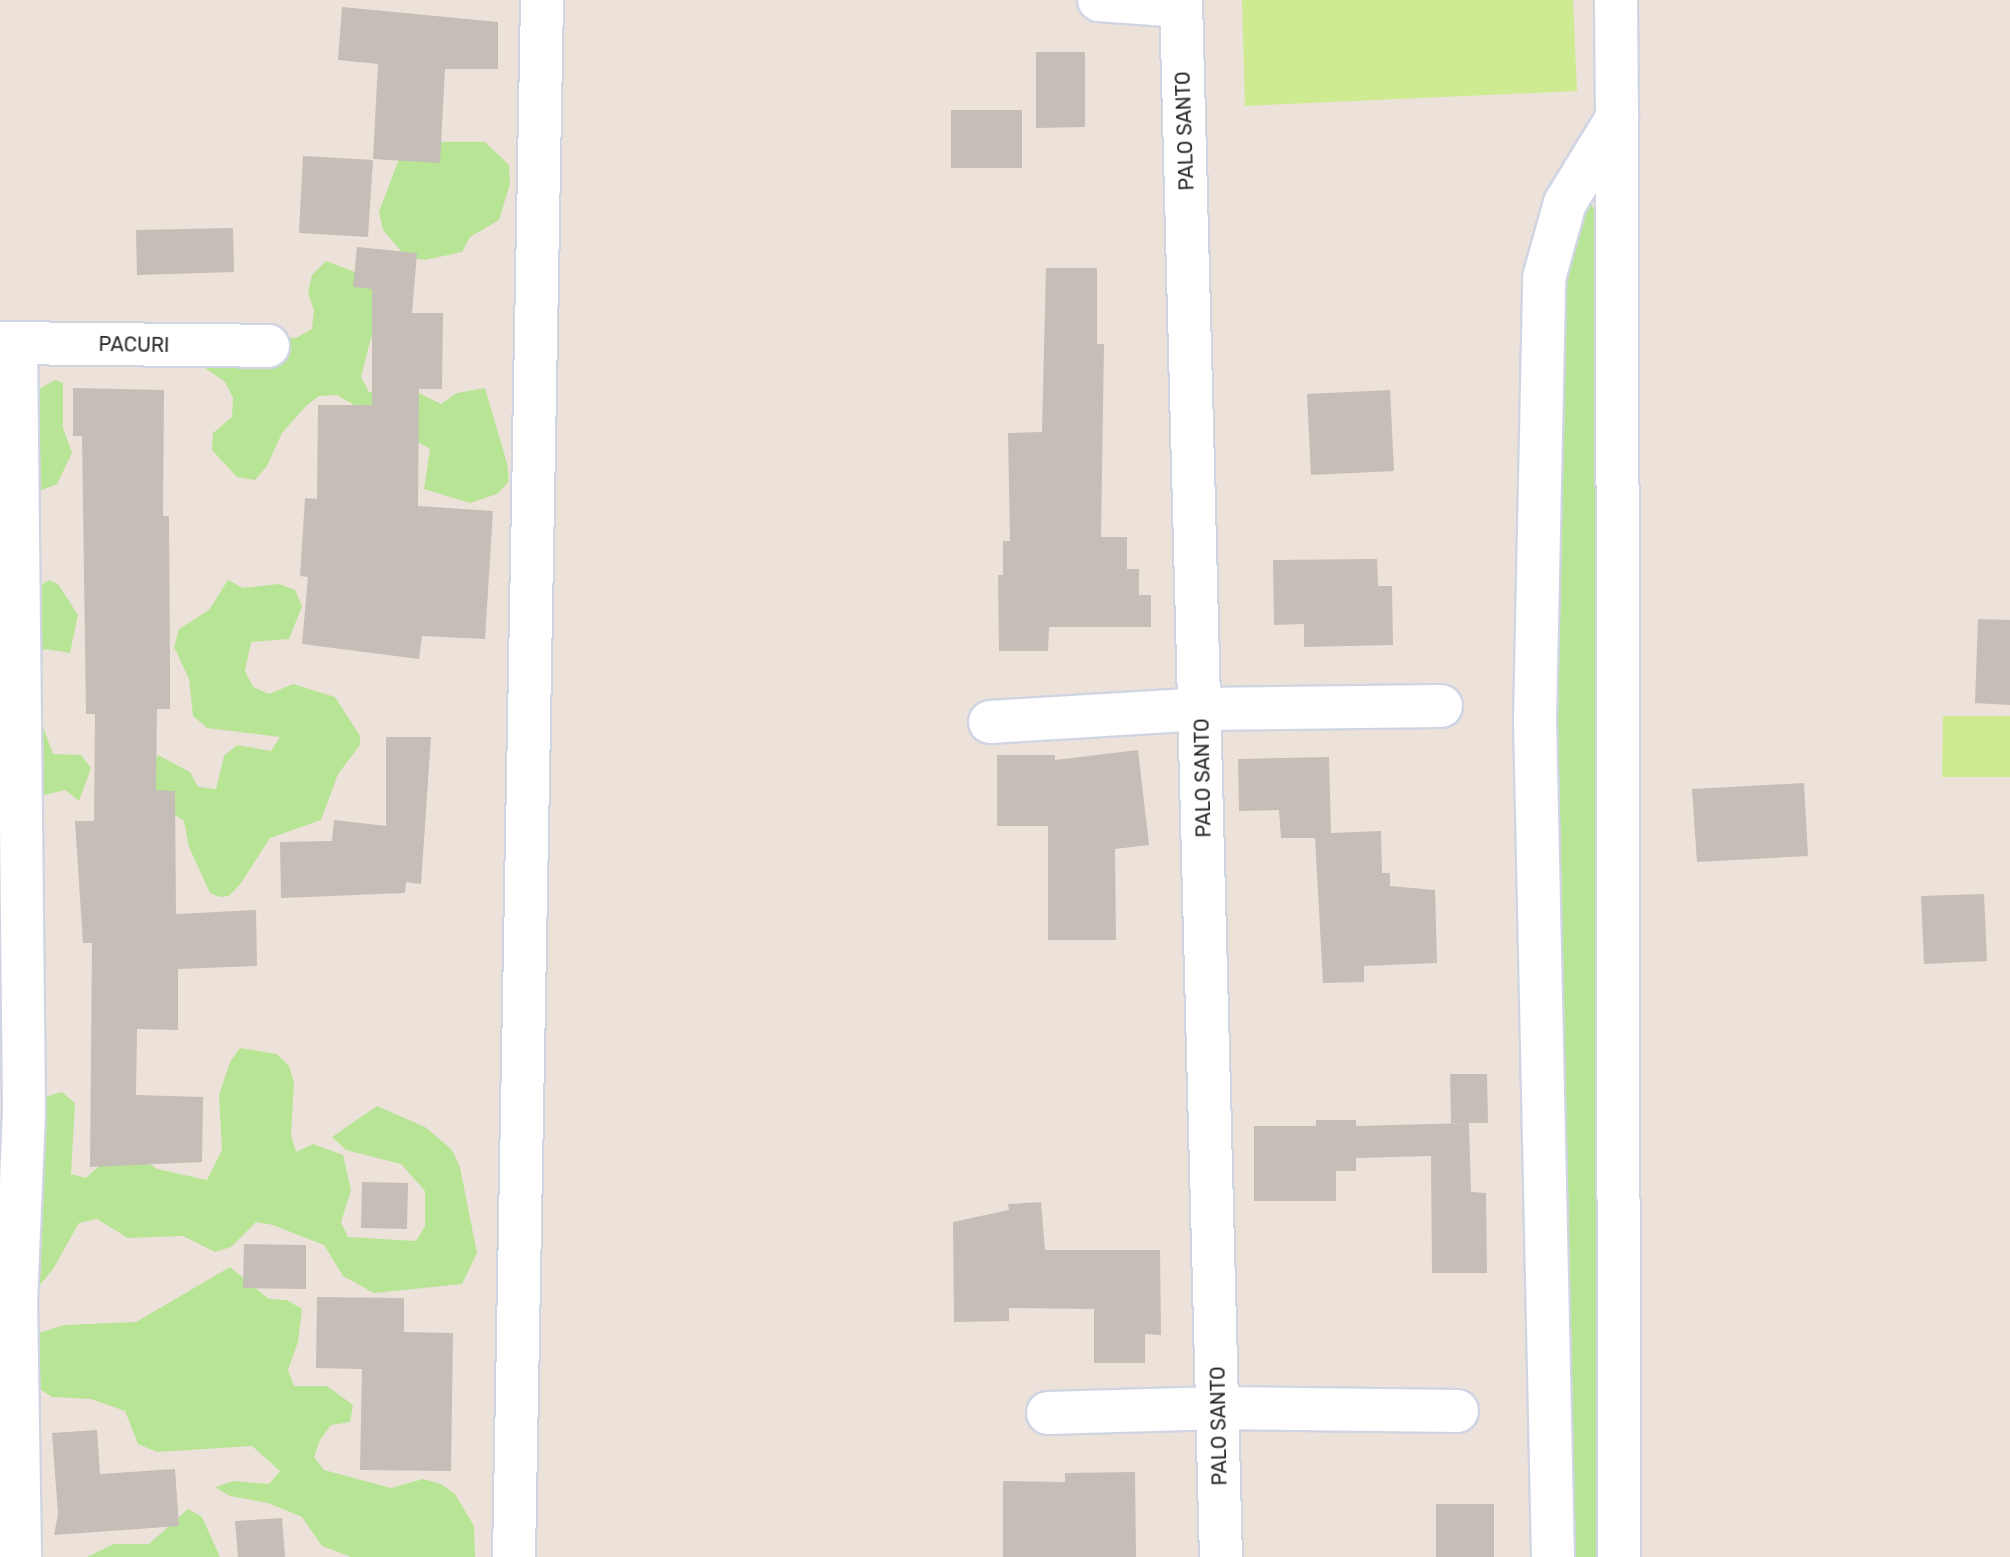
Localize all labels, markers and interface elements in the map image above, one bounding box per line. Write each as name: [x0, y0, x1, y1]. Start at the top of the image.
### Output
street label: PALO SANTO: [1171, 71, 1199, 191]
street label: PACURI: [98, 332, 170, 358]
street label: PALO SANTO: [1190, 718, 1216, 838]
street label: PALO SANTO: [1206, 1366, 1232, 1486]

